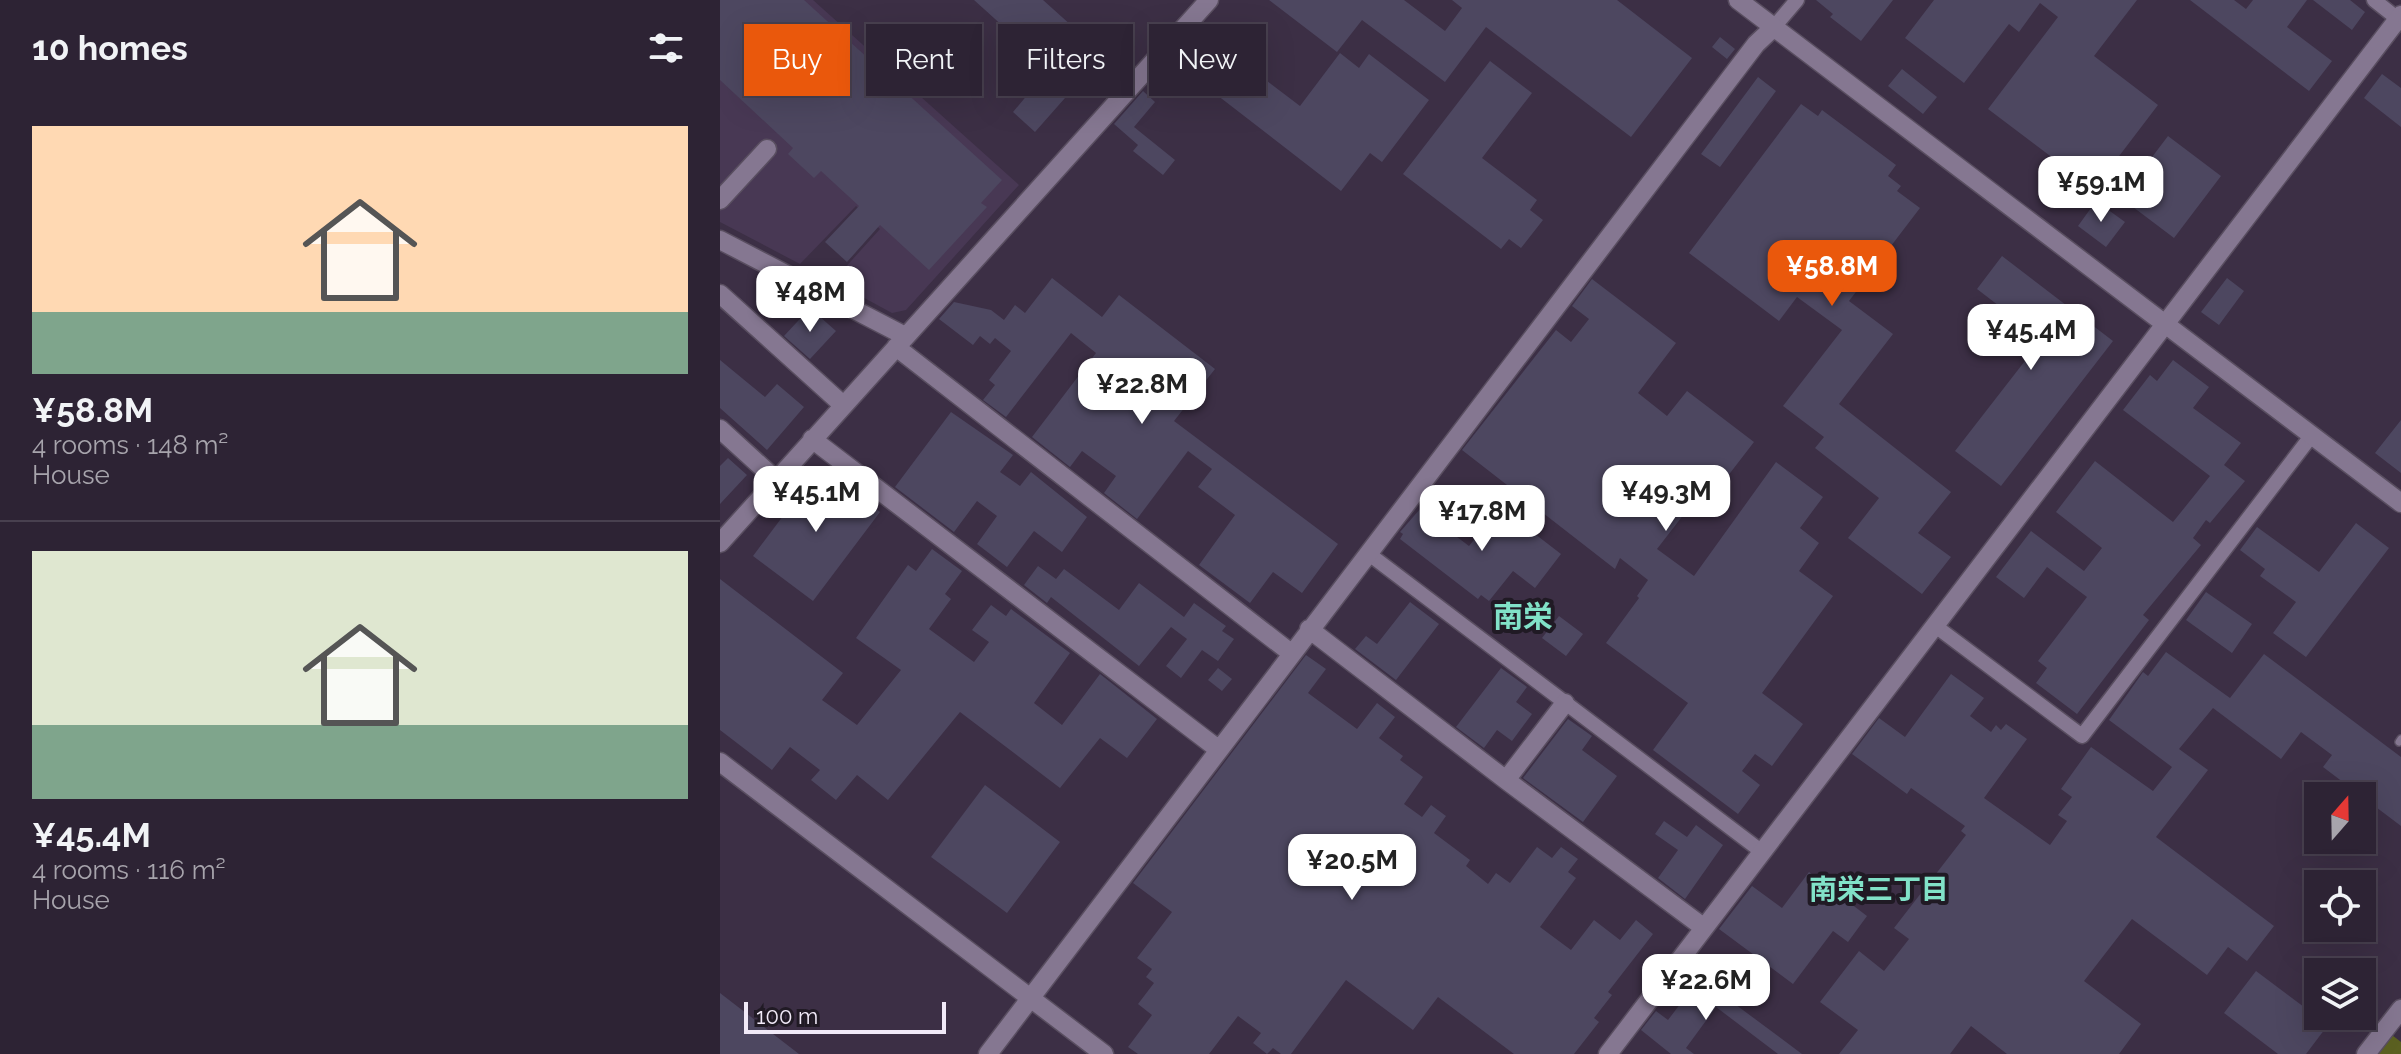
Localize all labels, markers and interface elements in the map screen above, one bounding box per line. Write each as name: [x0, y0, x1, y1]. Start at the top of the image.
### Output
chip: Buy: [744, 24, 850, 96]
chip: Rent: [866, 24, 982, 96]
chip: Filters: [998, 24, 1133, 96]
chip: New: [1149, 24, 1266, 96]
icon: filters: [644, 26, 688, 70]
text: 10 homes: [32, 28, 188, 68]
pin: ¥59.1M: [2036, 156, 2166, 224]
text: ¥59.1M: [2056, 167, 2146, 197]
icon: home: [288, 178, 432, 322]
pin: ¥58.8M: [1767, 240, 1897, 308]
text: ¥58.8M: [1786, 251, 1878, 281]
pin: ¥48M: [763, 266, 857, 334]
text: ¥48M: [774, 277, 846, 307]
pin: ¥45.4M: [1966, 304, 2096, 372]
text: ¥45.4M: [1986, 315, 2076, 345]
pin: ¥22.8M: [1077, 358, 1207, 426]
text: ¥22.8M: [1096, 369, 1188, 399]
text: ¥58.8M: [32, 390, 153, 430]
text: 4 rooms · 148 m²: [32, 430, 228, 460]
text: House: [32, 460, 110, 490]
pin: ¥49.3M: [1601, 465, 1731, 533]
pin: ¥45.1M: [751, 466, 881, 534]
text: ¥49.3M: [1620, 476, 1712, 506]
text: ¥45.1M: [772, 477, 860, 507]
pin: ¥17.8M: [1417, 485, 1547, 553]
text: ¥17.8M: [1438, 496, 1526, 526]
district label: 南栄: [1493, 599, 1553, 634]
icon: home: [288, 603, 432, 747]
north arrow: [2304, 782, 2376, 854]
map controls: [2304, 782, 2376, 1030]
text: ¥45.4M: [32, 815, 151, 855]
pin: ¥20.5M: [1287, 834, 1417, 902]
text: ¥20.5M: [1306, 845, 1398, 875]
text: 4 rooms · 116 m²: [32, 855, 226, 885]
button: locate: [2304, 870, 2376, 942]
district label: 南栄三丁目: [1809, 873, 1949, 906]
text: House: [32, 885, 110, 915]
pin: ¥22.6M: [1641, 954, 1771, 1022]
button: layers: [2304, 958, 2376, 1030]
text: ¥22.6M: [1660, 965, 1752, 995]
scale bar: [744, 998, 946, 1034]
text: 100 m: [756, 1003, 818, 1029]

